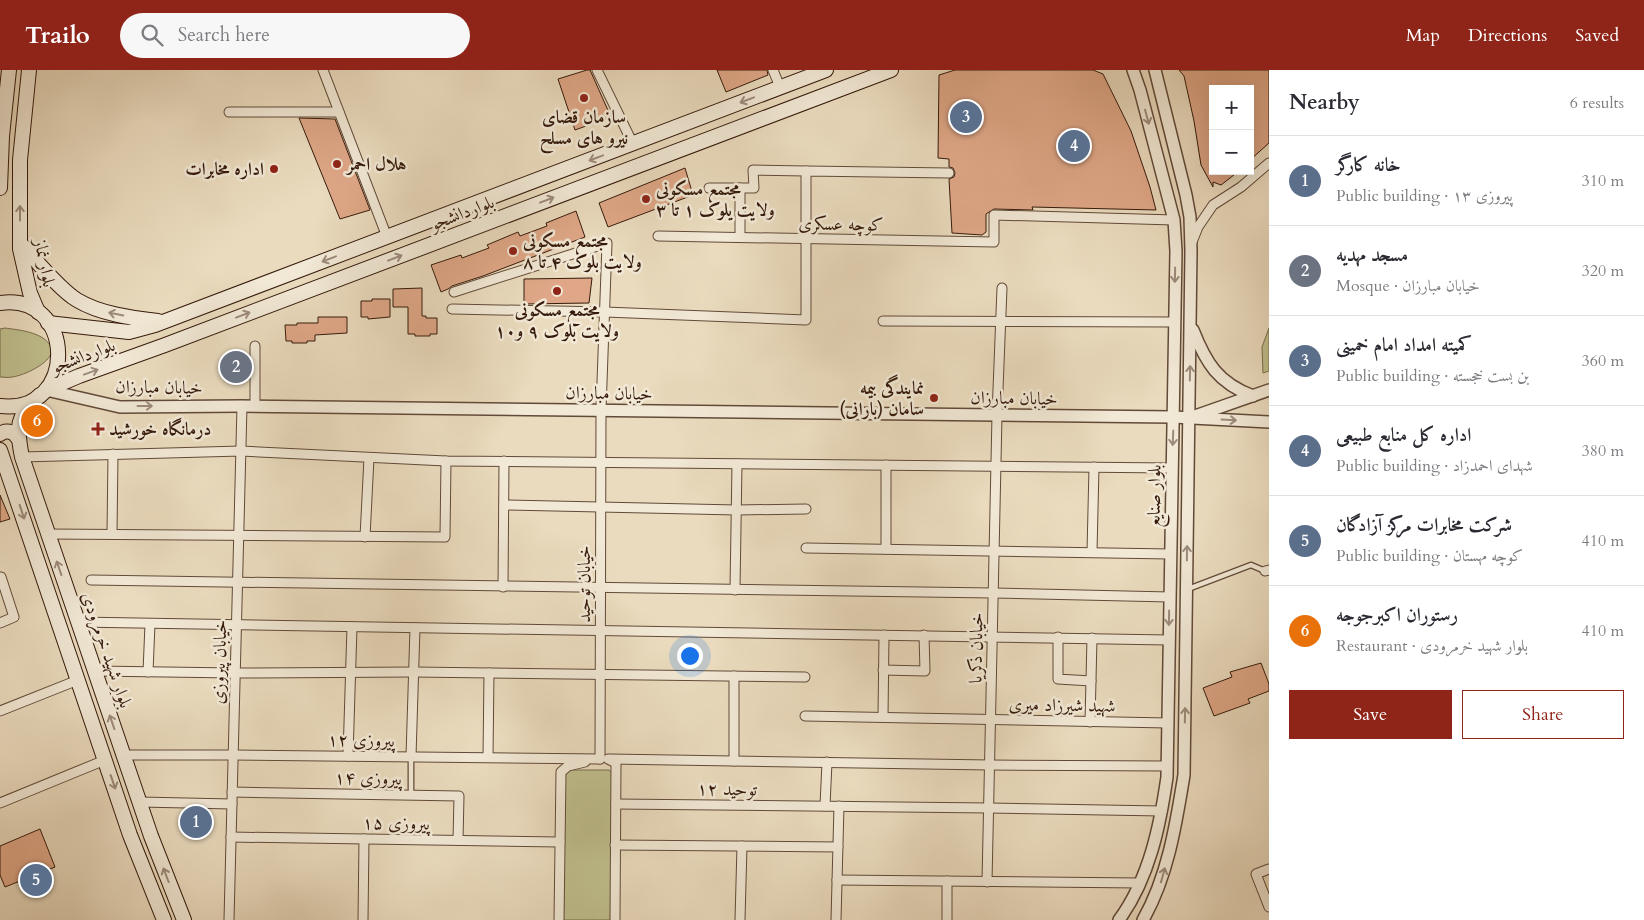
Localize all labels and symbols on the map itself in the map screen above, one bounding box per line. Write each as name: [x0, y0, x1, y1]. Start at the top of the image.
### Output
marker: سازمان قضای نیرو های مسلح: [578, 92, 590, 104]
one-way arrow: [740, 96, 755, 105]
pin: 3: [950, 98, 982, 136]
place label: سازمان قضای نیرو های مسلح: [540, 105, 628, 154]
one-way arrow: [1143, 108, 1152, 124]
pin: 4: [1058, 127, 1090, 165]
place label: هلال احمر: [345, 152, 406, 177]
one-way arrow: [588, 154, 604, 163]
place label: اداره مخابرات: [185, 157, 264, 182]
marker: هلال احمر: [331, 158, 343, 170]
marker: اداره مخابرات: [268, 163, 280, 175]
place label: مجتمع مسکونی ولایت یلوک ۱ تا ۳: [655, 177, 775, 223]
street label: بلواردانشجو: [425, 190, 498, 238]
marker: مجتمع مسکونی ولایت یلوک ۱ تا ۳: [640, 193, 652, 205]
one-way arrow: [539, 195, 554, 204]
one-way arrow: [15, 205, 25, 222]
street label: کوچه عسکری: [798, 211, 884, 238]
place label: مجتمع مسکونی ولایت بلوک ۴ تا ۸: [522, 229, 642, 275]
street label: بلوار نماز: [27, 235, 61, 289]
marker: مجتمع مسکونی ولایت بلوک ۴ تا ۸: [507, 245, 519, 257]
one-way arrow: [387, 253, 402, 262]
one-way arrow: [322, 255, 337, 264]
one-way arrow: [1171, 267, 1180, 283]
marker: مجتمع مسکونی ولایت بلوک ۹ و۱۰: [551, 285, 563, 297]
place label: مجتمع مسکونی ولایت بلوک ۹ و۱۰: [495, 298, 619, 344]
one-way arrow: [108, 309, 124, 318]
one-way arrow: [236, 310, 251, 319]
street label: بلواردانشجو: [46, 333, 119, 381]
pin: 2: [220, 348, 252, 386]
one-way arrow: [1185, 365, 1194, 381]
one-way arrow: [83, 367, 98, 376]
street label: خیابان مبارزان: [115, 374, 203, 401]
place label: نمایندگی بیمه سامان (بارانی): [839, 374, 924, 422]
street label: خیابان مبارزان: [565, 380, 653, 407]
street label: خیابان مبارزان: [970, 385, 1058, 412]
marker: نمایندگی بیمه سامان (بارانی): [928, 392, 940, 404]
one-way arrow: [137, 401, 153, 411]
pin: 6: [21, 402, 53, 440]
one-way arrow: [1220, 415, 1237, 425]
place label: درمانگاه خورشید: [109, 417, 211, 442]
marker: درمانگاه خورشید: [91, 422, 105, 436]
one-way arrow: [1168, 430, 1177, 446]
street label: بلوار صنایع: [1141, 464, 1171, 528]
one-way arrow: [18, 504, 27, 519]
street label: خیابان توحید: [572, 545, 597, 623]
one-way arrow: [1182, 545, 1192, 562]
one-way arrow: [54, 560, 64, 576]
street label: بلوار شهید خرمرودی: [75, 589, 138, 712]
one-way arrow: [1164, 610, 1174, 626]
street label: خیابان ذکریا: [963, 612, 990, 684]
street label: خیابان پیروزی: [206, 619, 233, 705]
your location: [677, 643, 703, 669]
street label: شهید شیرزاد میری: [1008, 692, 1116, 719]
one-way arrow: [1180, 708, 1190, 724]
one-way arrow: [107, 714, 116, 730]
street label: پیروزی ۱۲: [327, 727, 396, 754]
street label: پیروزی ۱۴: [334, 765, 403, 792]
one-way arrow: [108, 774, 118, 790]
street label: توحید ۱۲: [697, 776, 758, 803]
pin: 1: [180, 803, 212, 841]
street label: پیروزی ۱۵: [362, 810, 431, 837]
pin: 5: [20, 861, 52, 899]
one-way arrow: [161, 867, 170, 882]
one-way arrow: [1158, 868, 1168, 884]

